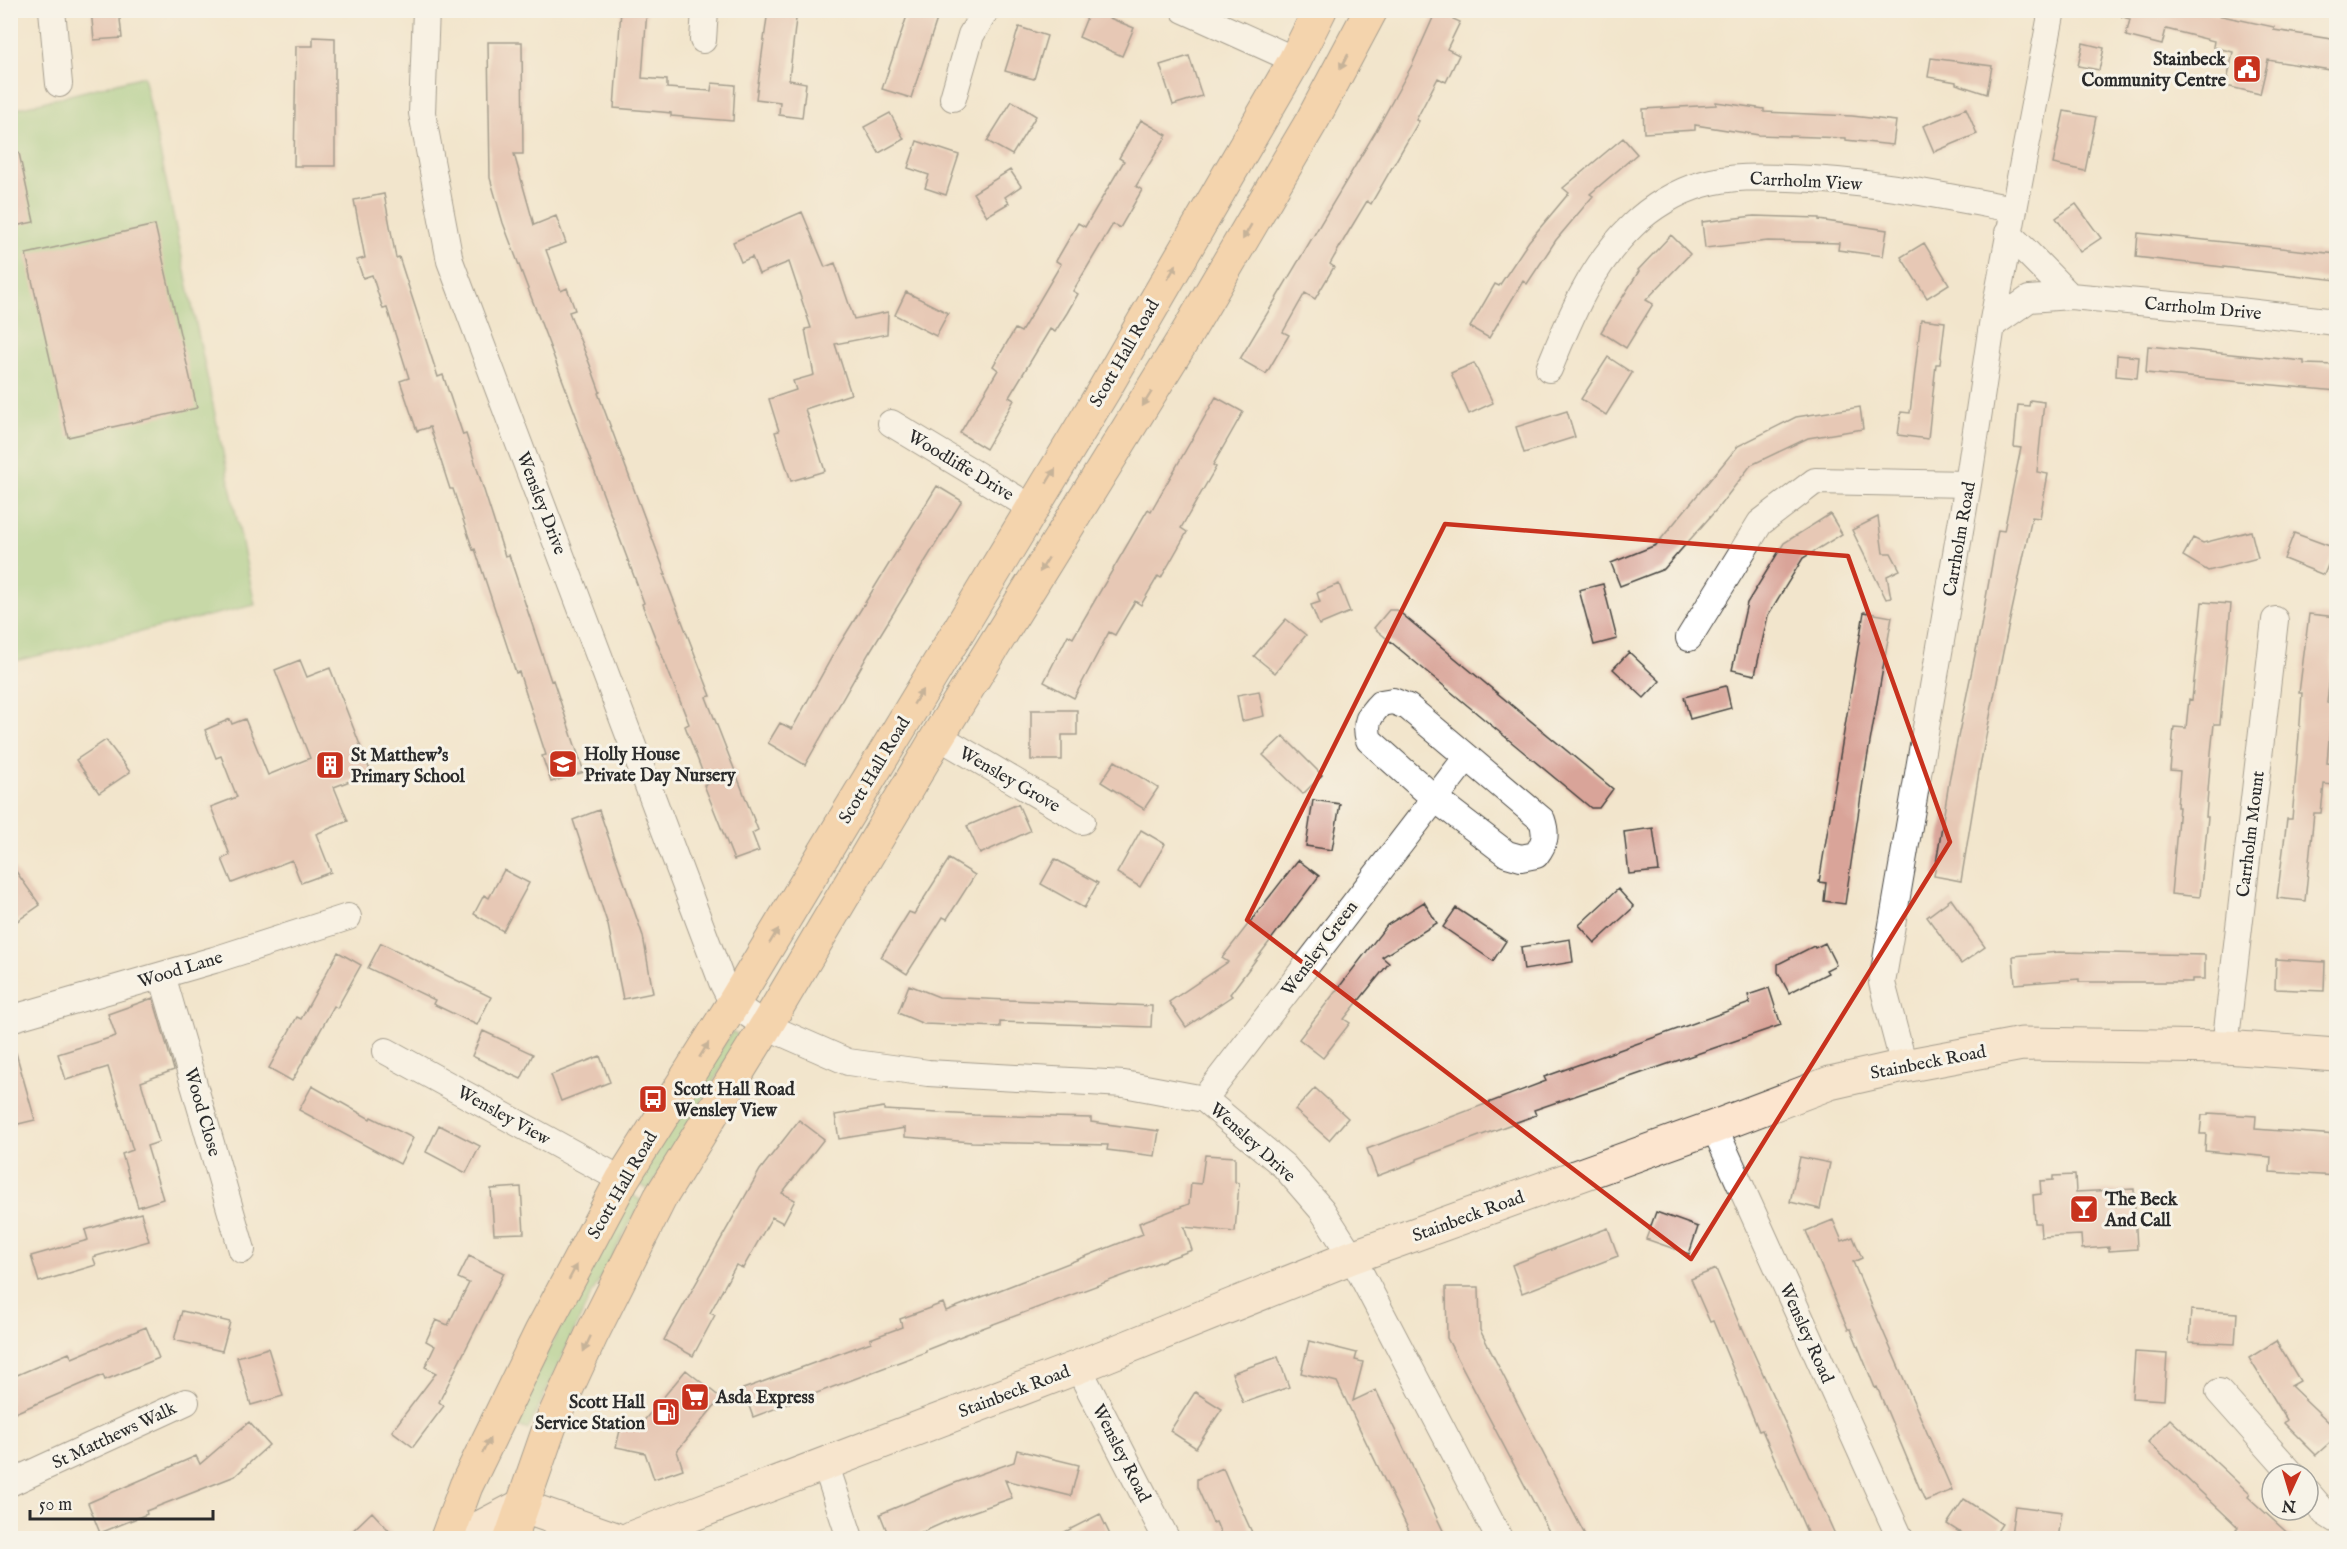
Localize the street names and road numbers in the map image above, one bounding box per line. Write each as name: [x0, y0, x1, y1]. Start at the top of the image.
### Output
street label: Carrholm View: [1749, 168, 1864, 197]
street label: Carrholm Drive: [2143, 293, 2262, 326]
street label: Scott Hall Road: [1085, 295, 1166, 412]
street label: Woodliffe Drive: [903, 426, 1017, 507]
street label: Wensley Drive: [510, 449, 571, 558]
street label: Carrholm Road: [1939, 480, 1982, 599]
street label: Scott Hall Road: [834, 713, 916, 828]
street label: Wensley Grove: [955, 742, 1064, 818]
street label: Carrholm Mount: [2232, 770, 2271, 899]
street label: Wensley Green: [1277, 896, 1364, 1001]
street label: Wood Lane: [135, 947, 226, 994]
street label: Stainbeck Road: [1868, 1041, 1988, 1086]
street label: Wood Close: [178, 1065, 225, 1159]
street label: Wensley View: [453, 1081, 555, 1152]
street label: Wensley Drive: [1204, 1098, 1300, 1188]
street label: Scott Hall Road: [583, 1127, 664, 1244]
street label: Stainbeck Road: [1409, 1186, 1528, 1248]
street label: Wensley Road: [1773, 1280, 1838, 1388]
street label: Stainbeck Road: [956, 1360, 1074, 1424]
street label: St Matthews Walk: [49, 1397, 181, 1475]
street label: Wensley Road: [1086, 1401, 1155, 1507]

